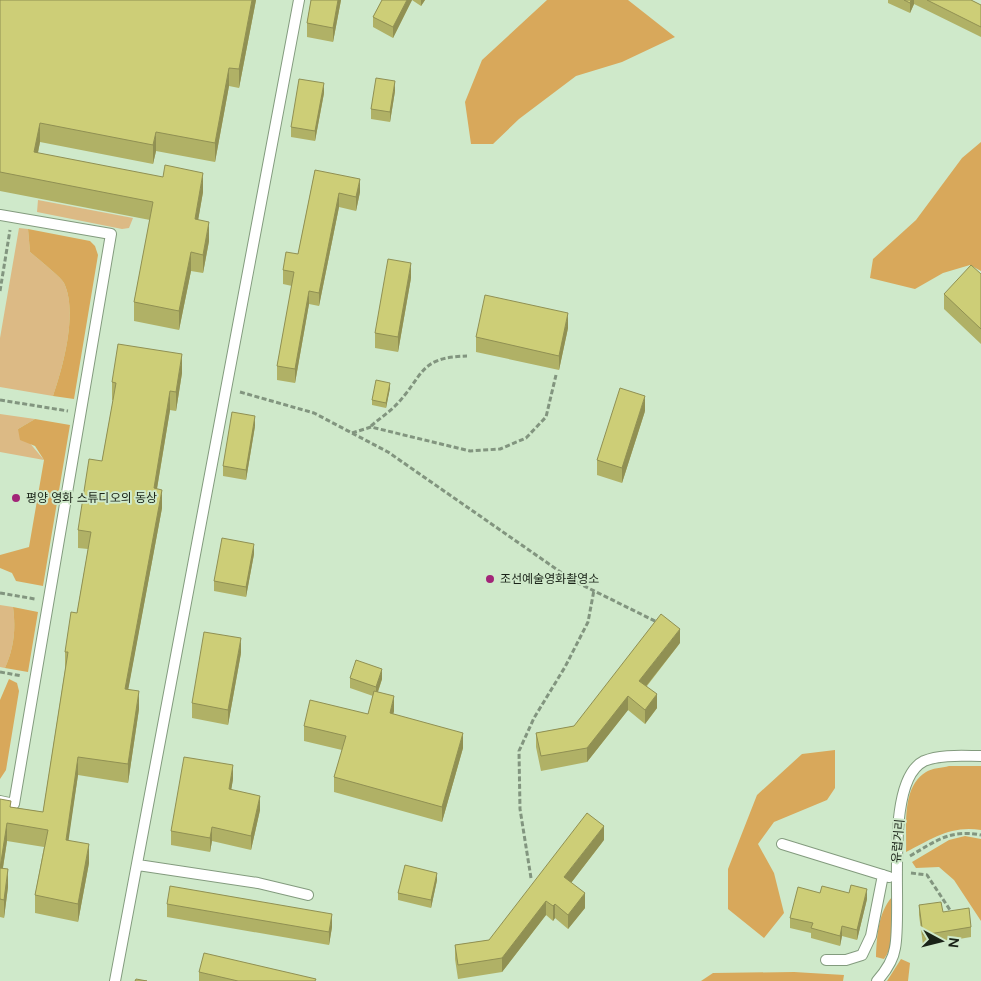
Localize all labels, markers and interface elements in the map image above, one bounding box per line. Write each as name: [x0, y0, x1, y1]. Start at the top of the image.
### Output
place label: 평양 영화 스튜디오의 동상: [26, 490, 157, 506]
marker: 평양 영화 스튜디오의 동상: [10, 492, 22, 504]
place label: 조선예술영화촬영소: [500, 571, 599, 587]
marker: 조선예술영화촬영소: [484, 573, 496, 585]
street label: 유럽거리: [888, 818, 908, 864]
north arrow: [916, 916, 966, 966]
text: N: [944, 936, 963, 949]

